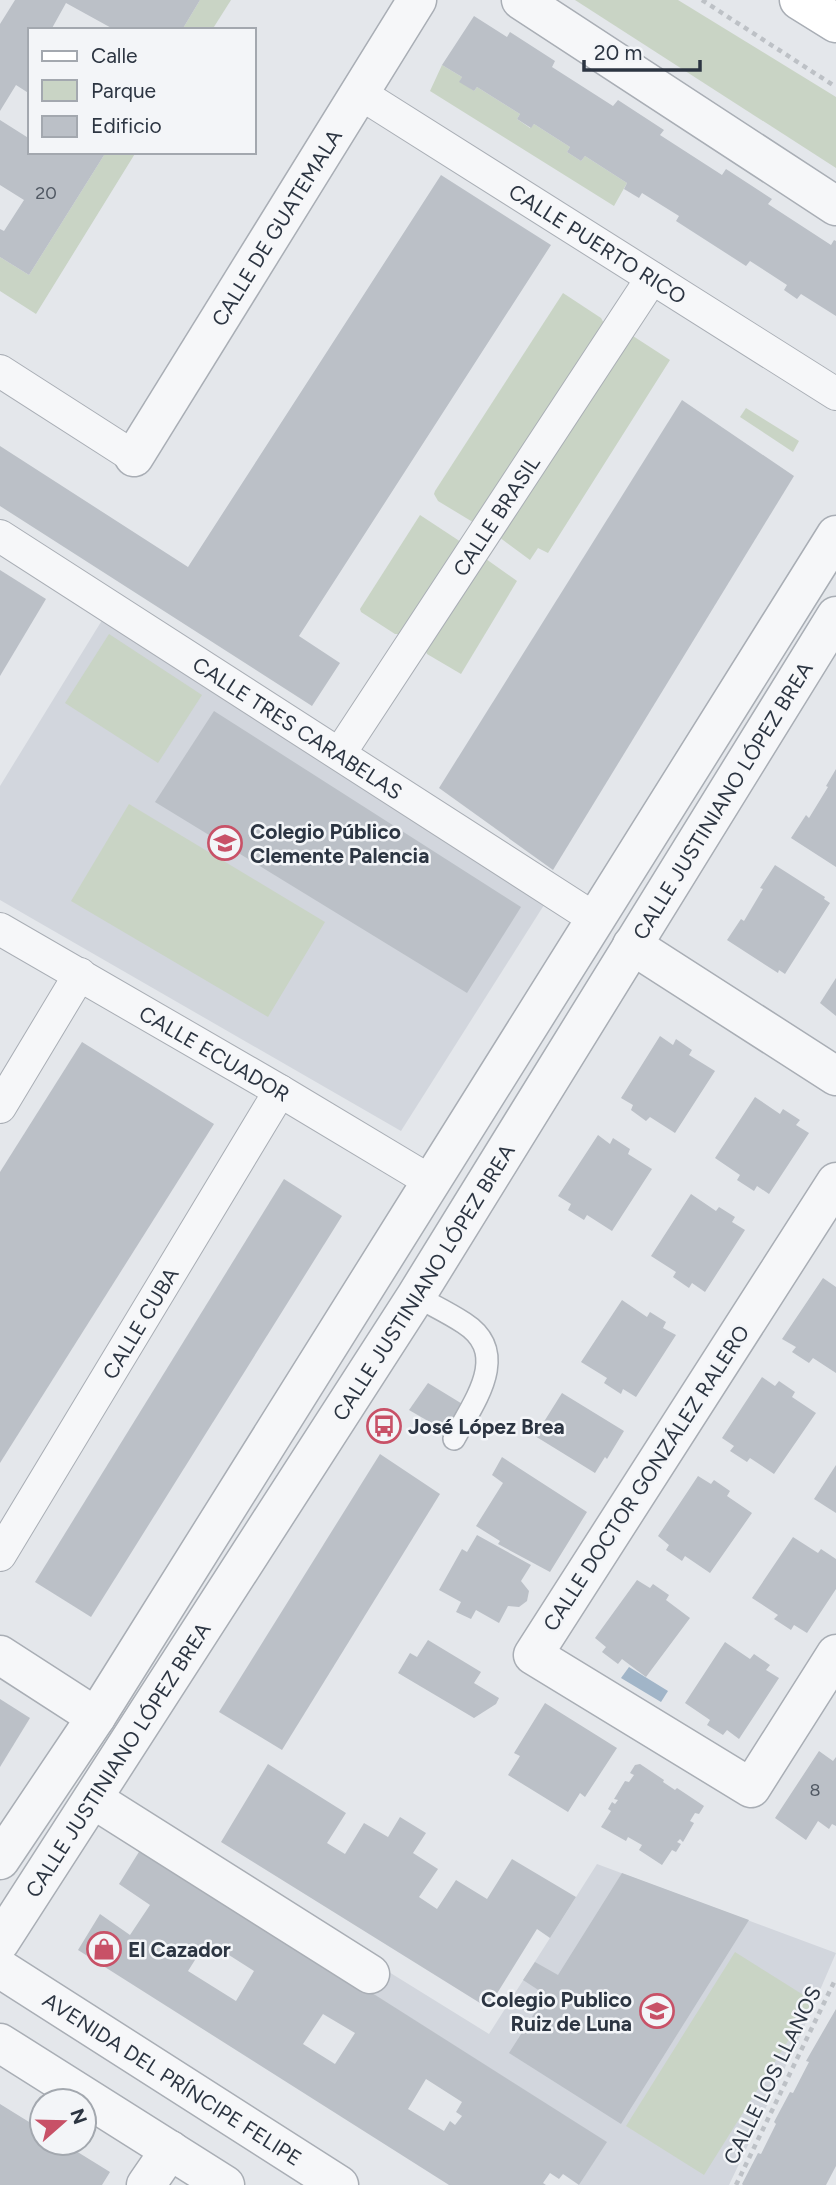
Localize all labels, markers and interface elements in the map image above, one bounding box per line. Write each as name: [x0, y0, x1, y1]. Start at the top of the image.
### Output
legend: [28, 28, 256, 154]
scale bar: [584, 28, 700, 72]
text: 20 m: [594, 40, 642, 65]
text: Calle: [91, 43, 138, 68]
text: Parque: [91, 78, 156, 103]
text: Edificio: [91, 113, 162, 138]
street label: CALLE DE GUATEMALA: [206, 124, 346, 330]
street label: CALLE PUERTO RICO: [504, 178, 691, 309]
house number: 20: [35, 182, 57, 204]
street label: CALLE BRASIL: [447, 451, 544, 580]
street label: CALLE TRES CARABELAS: [188, 651, 407, 804]
street label: CALLE JUSTINIANO LÓPEZ BREA: [627, 657, 817, 944]
place label: Colegio Público Clemente Palencia: [250, 819, 429, 868]
school or university icon: Colegio Público Clemente Palencia: [206, 824, 244, 862]
street label: CALLE ECUADOR: [135, 1000, 294, 1106]
street label: CALLE JUSTINIANO LÓPEZ BREA: [327, 1139, 519, 1425]
street label: CALLE CUBA: [97, 1263, 183, 1383]
street label: CALLE DOCTOR GONZÁLEZ RALERO: [538, 1321, 754, 1635]
bus stop icon: José López Brea: [365, 1407, 403, 1445]
place label: José López Brea: [408, 1414, 565, 1439]
street label: CALLE JUSTINIANO LÓPEZ BREA: [20, 1618, 215, 1902]
house number: 8: [809, 1779, 821, 1801]
shop icon: El Cazador: [85, 1930, 123, 1968]
place label: El Cazador: [128, 1937, 231, 1962]
street label: CALLE LOS LLANOS: [718, 1982, 826, 2168]
street label: AVENIDA DEL PRÍNCIPE FELIPE: [38, 1985, 304, 2171]
place label: Colegio Publico Ruiz de Luna: [481, 1987, 632, 2036]
school or university icon: Colegio Publico Ruiz de Luna: [638, 1992, 676, 2030]
north arrow: [28, 2087, 98, 2157]

